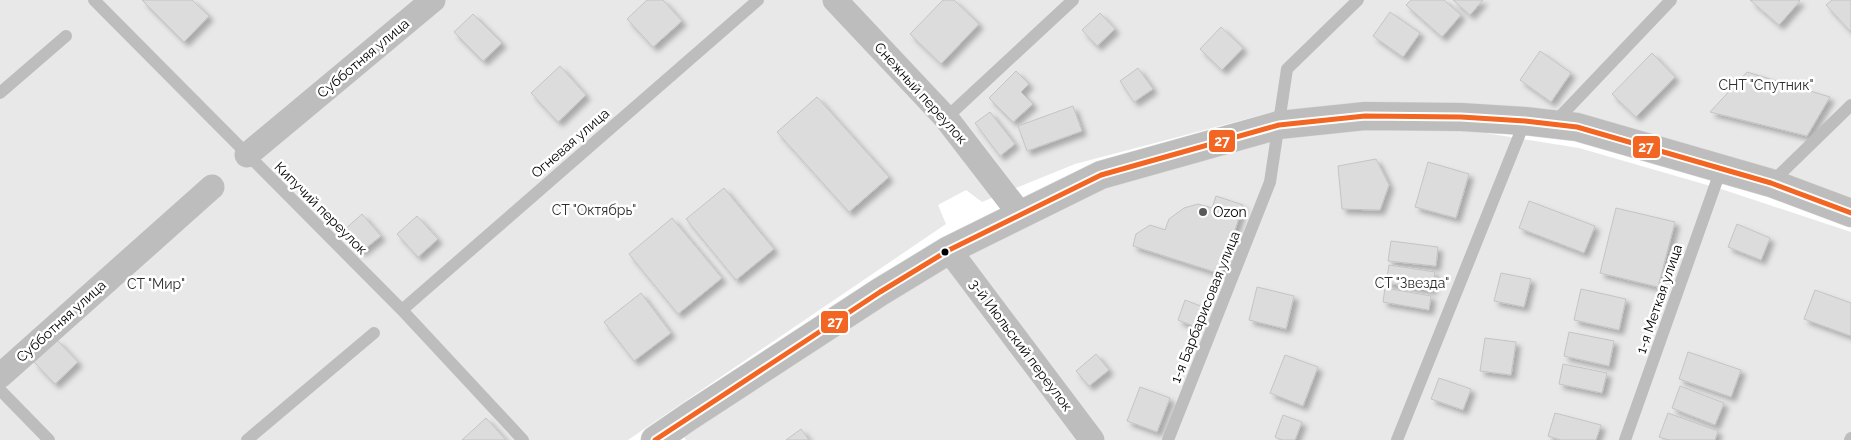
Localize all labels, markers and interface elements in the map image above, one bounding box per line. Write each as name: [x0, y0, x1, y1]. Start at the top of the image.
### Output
street label: Субботняя улица: [314, 15, 412, 101]
street label: Снежный переулок: [871, 39, 971, 147]
park label: СНТ "Спутник": [1718, 77, 1814, 93]
street label: Огневая улица: [528, 105, 612, 181]
line badge: 27: [1208, 129, 1236, 153]
text: 27: [1214, 133, 1230, 149]
line badge: 27: [1632, 135, 1661, 159]
text: 27: [1638, 139, 1654, 155]
street label: Кипучий переулок: [271, 158, 371, 258]
park label: СТ "Октябрь": [552, 202, 636, 218]
place label: Ozon: [1213, 204, 1247, 220]
marker: Ozon: [1197, 206, 1209, 218]
street label: 1-я Барбарисовая улица: [1167, 229, 1243, 385]
street label: 1-я Меткая улица: [1633, 242, 1685, 356]
unlabelled marker: [940, 247, 950, 257]
park label: СТ "Звезда": [1375, 275, 1449, 291]
park label: СТ "Мир": [127, 276, 185, 292]
street label: 3-й Июльский переулок: [966, 276, 1076, 414]
street label: Субботняя улица: [13, 277, 109, 365]
line badge: 27: [820, 310, 849, 334]
text: 27: [827, 314, 843, 330]

